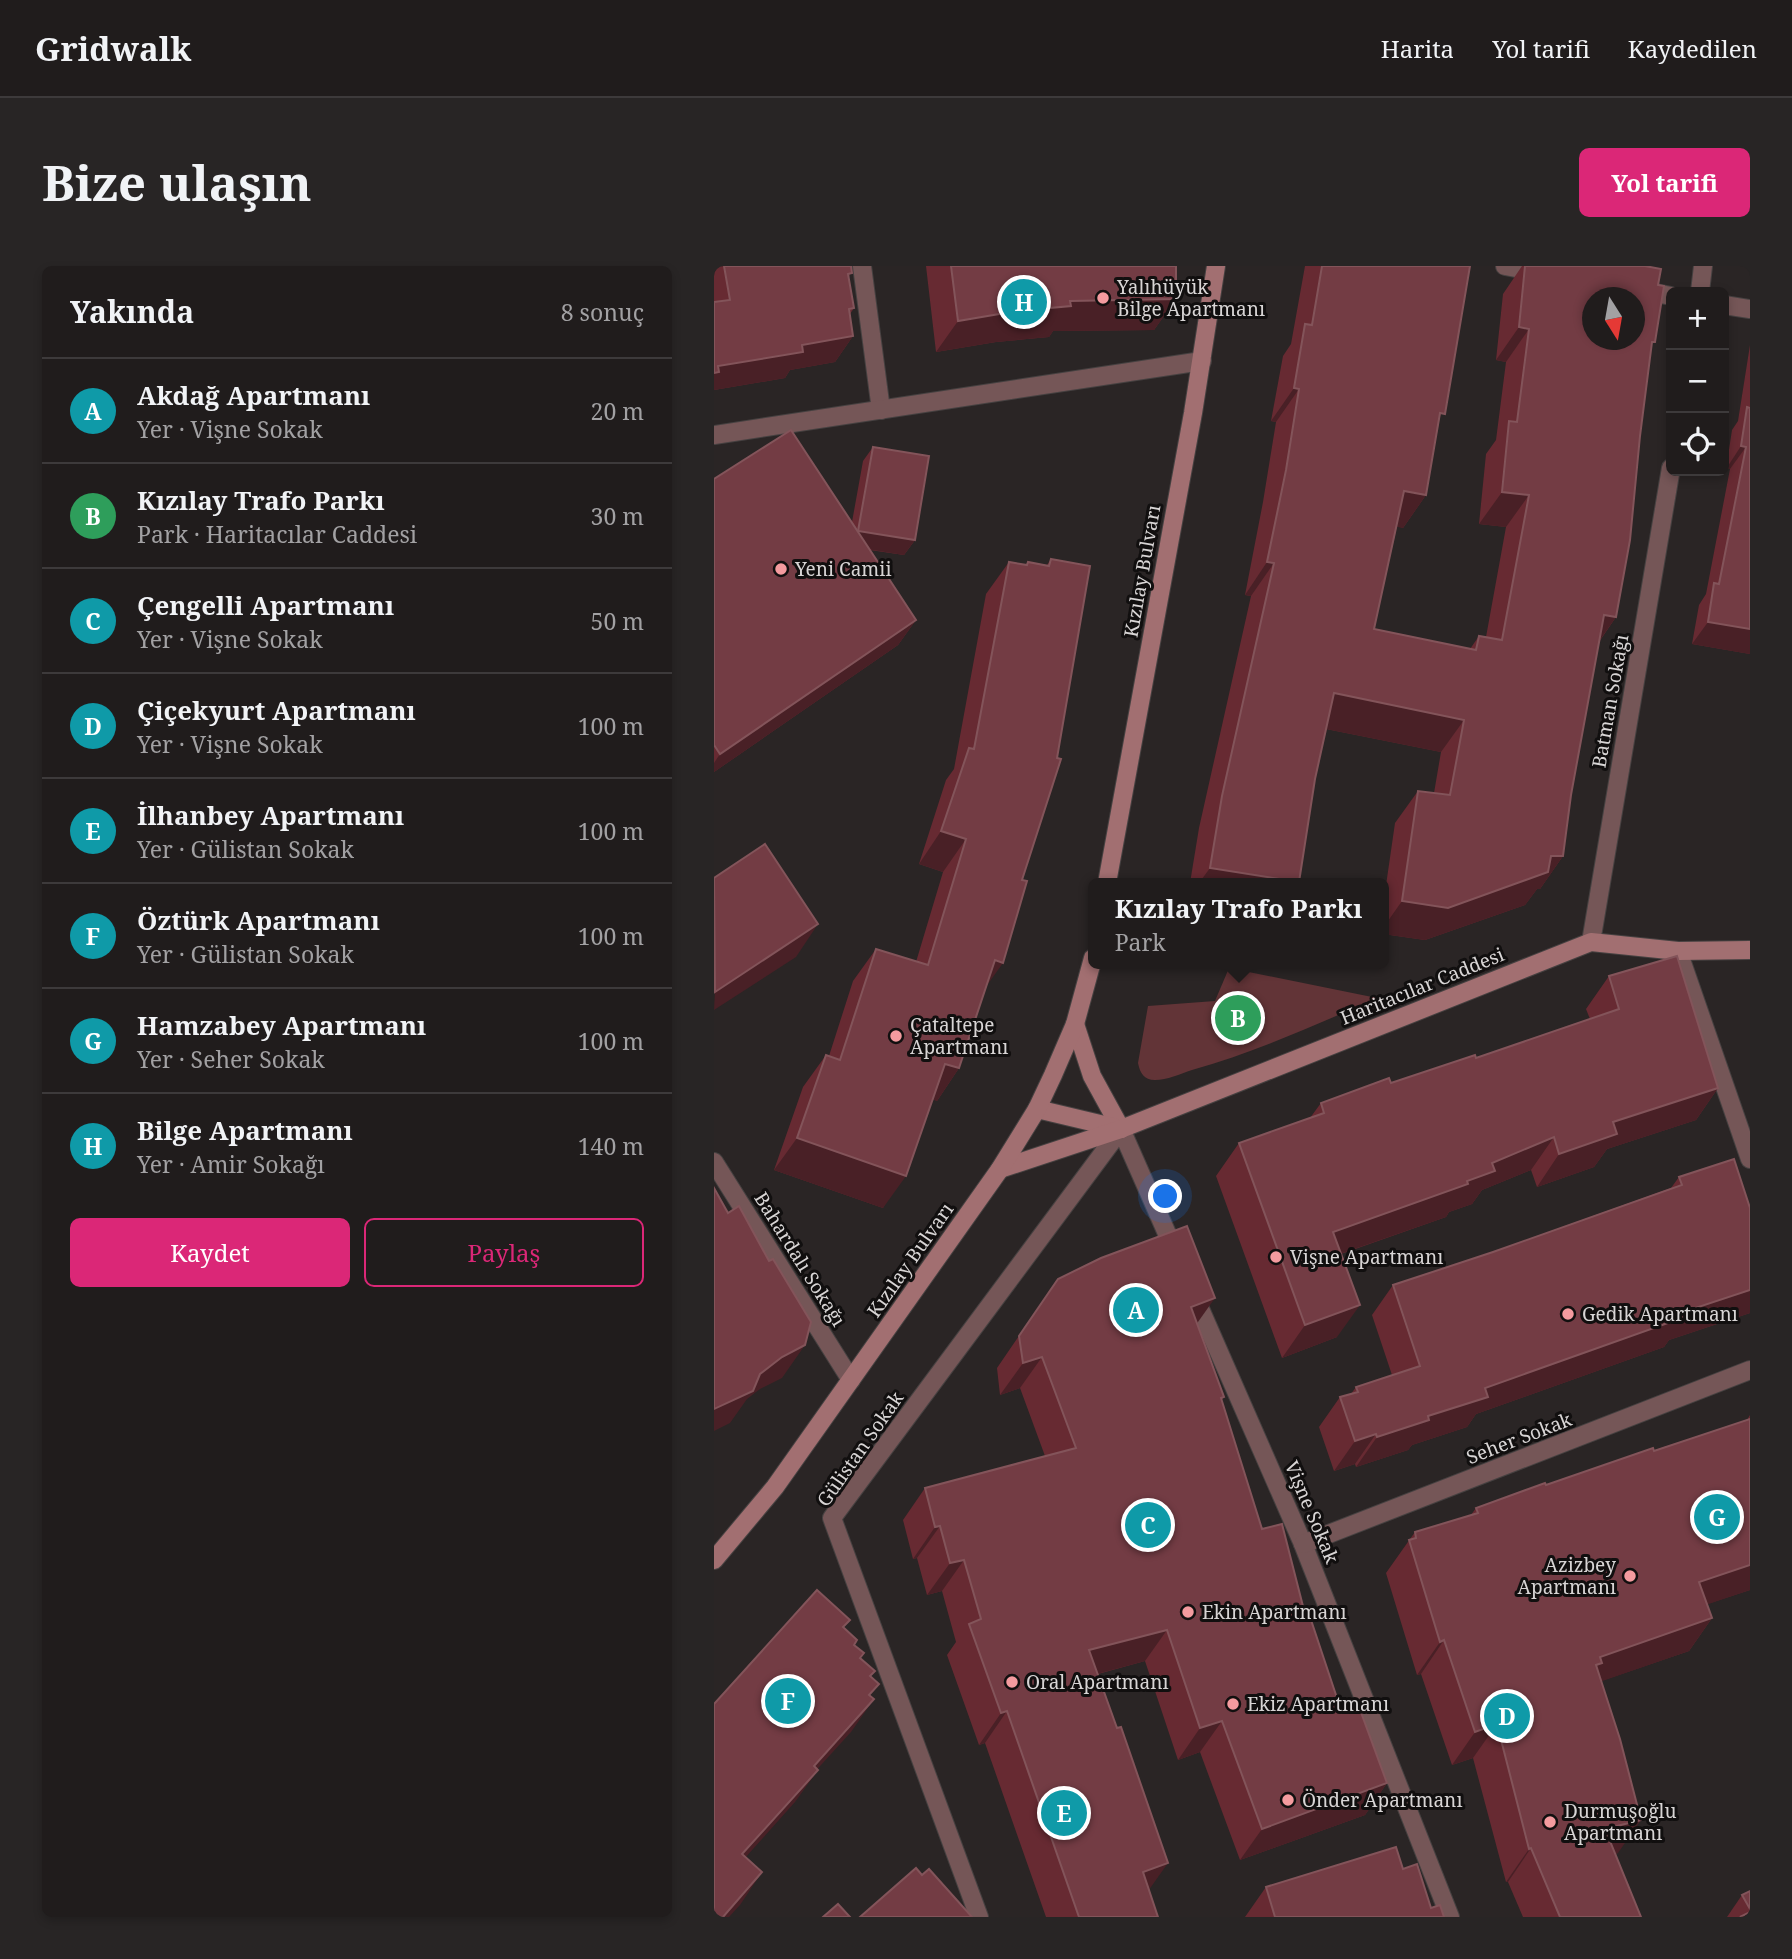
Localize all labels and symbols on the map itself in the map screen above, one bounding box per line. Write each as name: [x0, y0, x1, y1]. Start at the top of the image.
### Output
place label: Yalıhüyük Bilge Apartmanı: [1116, 274, 1265, 322]
pin: H: [1001, 276, 1047, 328]
north arrow: [1582, 287, 1645, 350]
marker: Yalıhüyük Bilge Apartmanı: [1095, 290, 1111, 306]
street label: Kızılay Bulvarı: [1118, 503, 1166, 639]
place label: Yeni Camii: [794, 556, 891, 582]
marker: Yeni Camii: [773, 561, 789, 577]
street label: Batman Sokağı: [1585, 632, 1635, 770]
street label: Haritacılar Caddesi: [1336, 941, 1508, 1031]
pin: B: [1215, 992, 1261, 1044]
place label: Çataltepe Apartmanı: [910, 1012, 1008, 1060]
marker: Çataltepe Apartmanı: [888, 1028, 904, 1044]
your location: [1148, 1179, 1182, 1213]
street label: Bahardalı Sokağı: [748, 1187, 852, 1331]
street label: Kızılay Bulvarı: [861, 1198, 959, 1322]
place label: Vişne Apartmanı: [1290, 1244, 1443, 1270]
marker: Vişne Apartmanı: [1268, 1249, 1284, 1265]
pin: A: [1113, 1284, 1159, 1336]
place label: Gedik Apartmanı: [1582, 1301, 1738, 1327]
marker: Gedik Apartmanı: [1560, 1306, 1576, 1322]
street label: Gülistan Sokak: [811, 1386, 910, 1512]
street label: Seher Sokak: [1463, 1406, 1576, 1470]
street label: Vişne Sokak: [1279, 1457, 1346, 1568]
pin: G: [1694, 1491, 1740, 1543]
pin: C: [1125, 1499, 1171, 1551]
place label: Azizbey Apartmanı: [1518, 1552, 1616, 1600]
marker: Azizbey Apartmanı: [1622, 1568, 1638, 1584]
place label: Ekin Apartmanı: [1202, 1599, 1347, 1625]
marker: Ekin Apartmanı: [1180, 1604, 1196, 1620]
place label: Oral Apartmanı: [1026, 1669, 1169, 1695]
marker: Oral Apartmanı: [1004, 1674, 1020, 1690]
pin: F: [765, 1675, 811, 1727]
pin: D: [1484, 1690, 1530, 1742]
place label: Ekiz Apartmanı: [1247, 1691, 1389, 1717]
marker: Ekiz Apartmanı: [1225, 1696, 1241, 1712]
pin: E: [1041, 1787, 1087, 1839]
place label: Önder Apartmanı: [1302, 1787, 1462, 1813]
marker: Önder Apartmanı: [1280, 1792, 1296, 1808]
place label: Durmuşoğlu Apartmanı: [1564, 1798, 1677, 1846]
marker: Durmuşoğlu Apartmanı: [1542, 1814, 1558, 1830]

